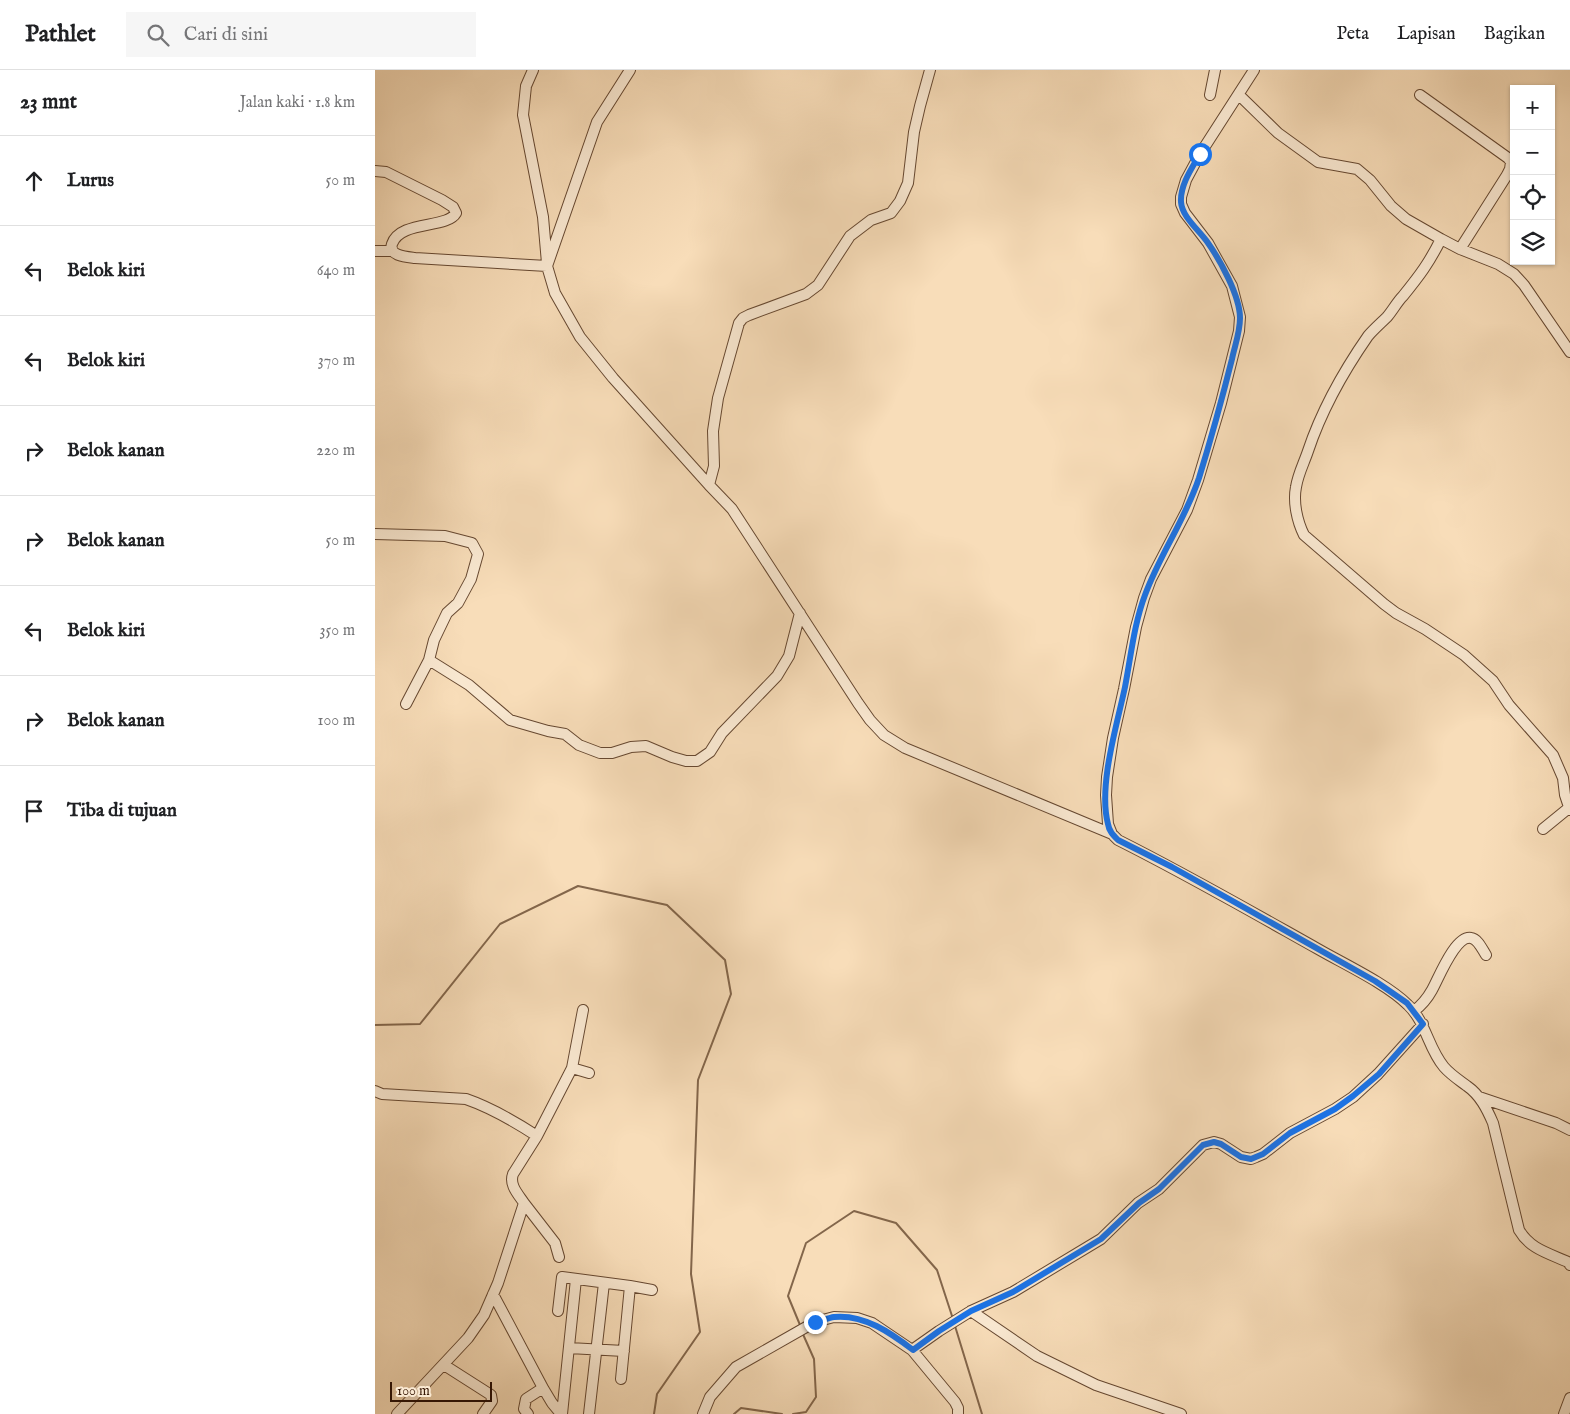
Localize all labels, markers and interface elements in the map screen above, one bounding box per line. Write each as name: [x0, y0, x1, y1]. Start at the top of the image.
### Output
search box: [126, 12, 476, 57]
text: Pathlet: [25, 19, 96, 50]
icon: search: [144, 21, 172, 49]
text: Cari di sini: [184, 23, 268, 47]
text: Peta: [1337, 23, 1369, 46]
text: Lapisan: [1397, 23, 1456, 46]
text: Bagikan: [1484, 23, 1545, 46]
map controls: [1510, 85, 1555, 265]
button: +: [1510, 85, 1555, 130]
text: 23 mnt: [20, 89, 77, 116]
text: Jalan kaki · 1.8 km: [240, 93, 355, 113]
button: −: [1510, 130, 1555, 175]
route start: [1189, 143, 1212, 166]
icon: ahead: [20, 167, 48, 195]
text: Lurus: [67, 169, 114, 193]
text: 50 m: [326, 171, 355, 191]
button: locate: [1510, 175, 1555, 220]
button: layers: [1510, 220, 1555, 265]
icon: left: [20, 257, 48, 285]
text: Belok kiri: [67, 259, 145, 283]
text: 640 m: [317, 261, 355, 281]
icon: left: [20, 347, 48, 375]
text: Belok kiri: [67, 349, 145, 373]
text: 370 m: [318, 351, 355, 371]
icon: right: [20, 437, 48, 465]
text: Belok kanan: [67, 439, 165, 463]
text: 220 m: [316, 441, 355, 461]
icon: right: [20, 527, 48, 555]
text: Belok kanan: [67, 529, 165, 553]
text: 50 m: [326, 531, 355, 551]
icon: left: [20, 617, 48, 645]
text: Belok kiri: [67, 619, 145, 643]
text: 350 m: [320, 621, 355, 641]
icon: right: [20, 707, 48, 735]
text: Belok kanan: [67, 709, 165, 733]
text: 100 m: [318, 711, 355, 731]
icon: arrive: [20, 797, 48, 825]
text: Tiba di tujuan: [67, 799, 177, 823]
route end: [804, 1311, 827, 1334]
scale bar: [390, 1379, 493, 1402]
text: 100 m: [397, 1382, 430, 1400]

